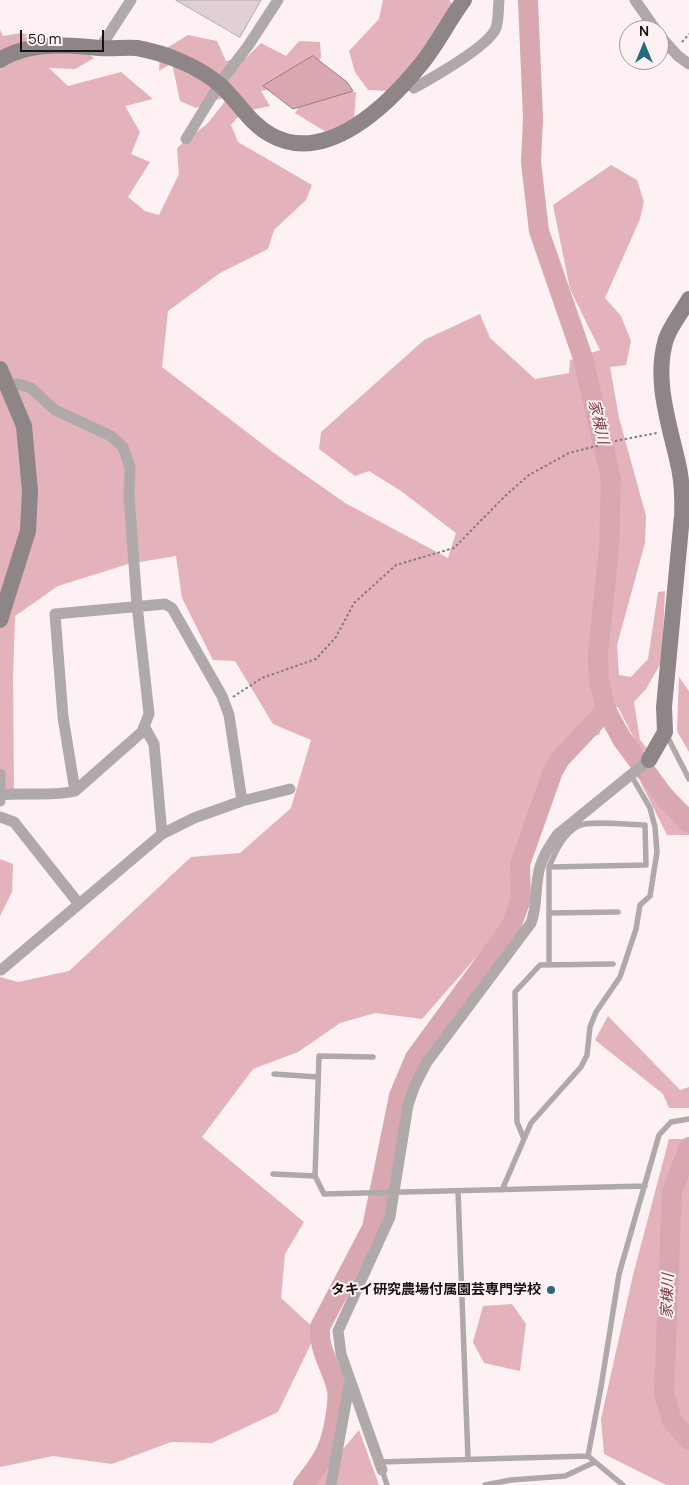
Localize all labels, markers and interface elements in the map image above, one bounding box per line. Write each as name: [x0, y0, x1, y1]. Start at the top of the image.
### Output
scale bar: [22, 20, 106, 52]
north arrow: [619, 20, 669, 70]
text: N: [639, 21, 649, 40]
text: 50 m: [28, 28, 62, 49]
water label: 家棟川: [584, 398, 612, 446]
water label: 家棟川: [658, 1273, 678, 1319]
place label: タキイ研究農場付属園芸専門学校: [331, 1282, 541, 1298]
marker: タキイ研究農場付属園芸専門学校: [545, 1284, 557, 1296]

